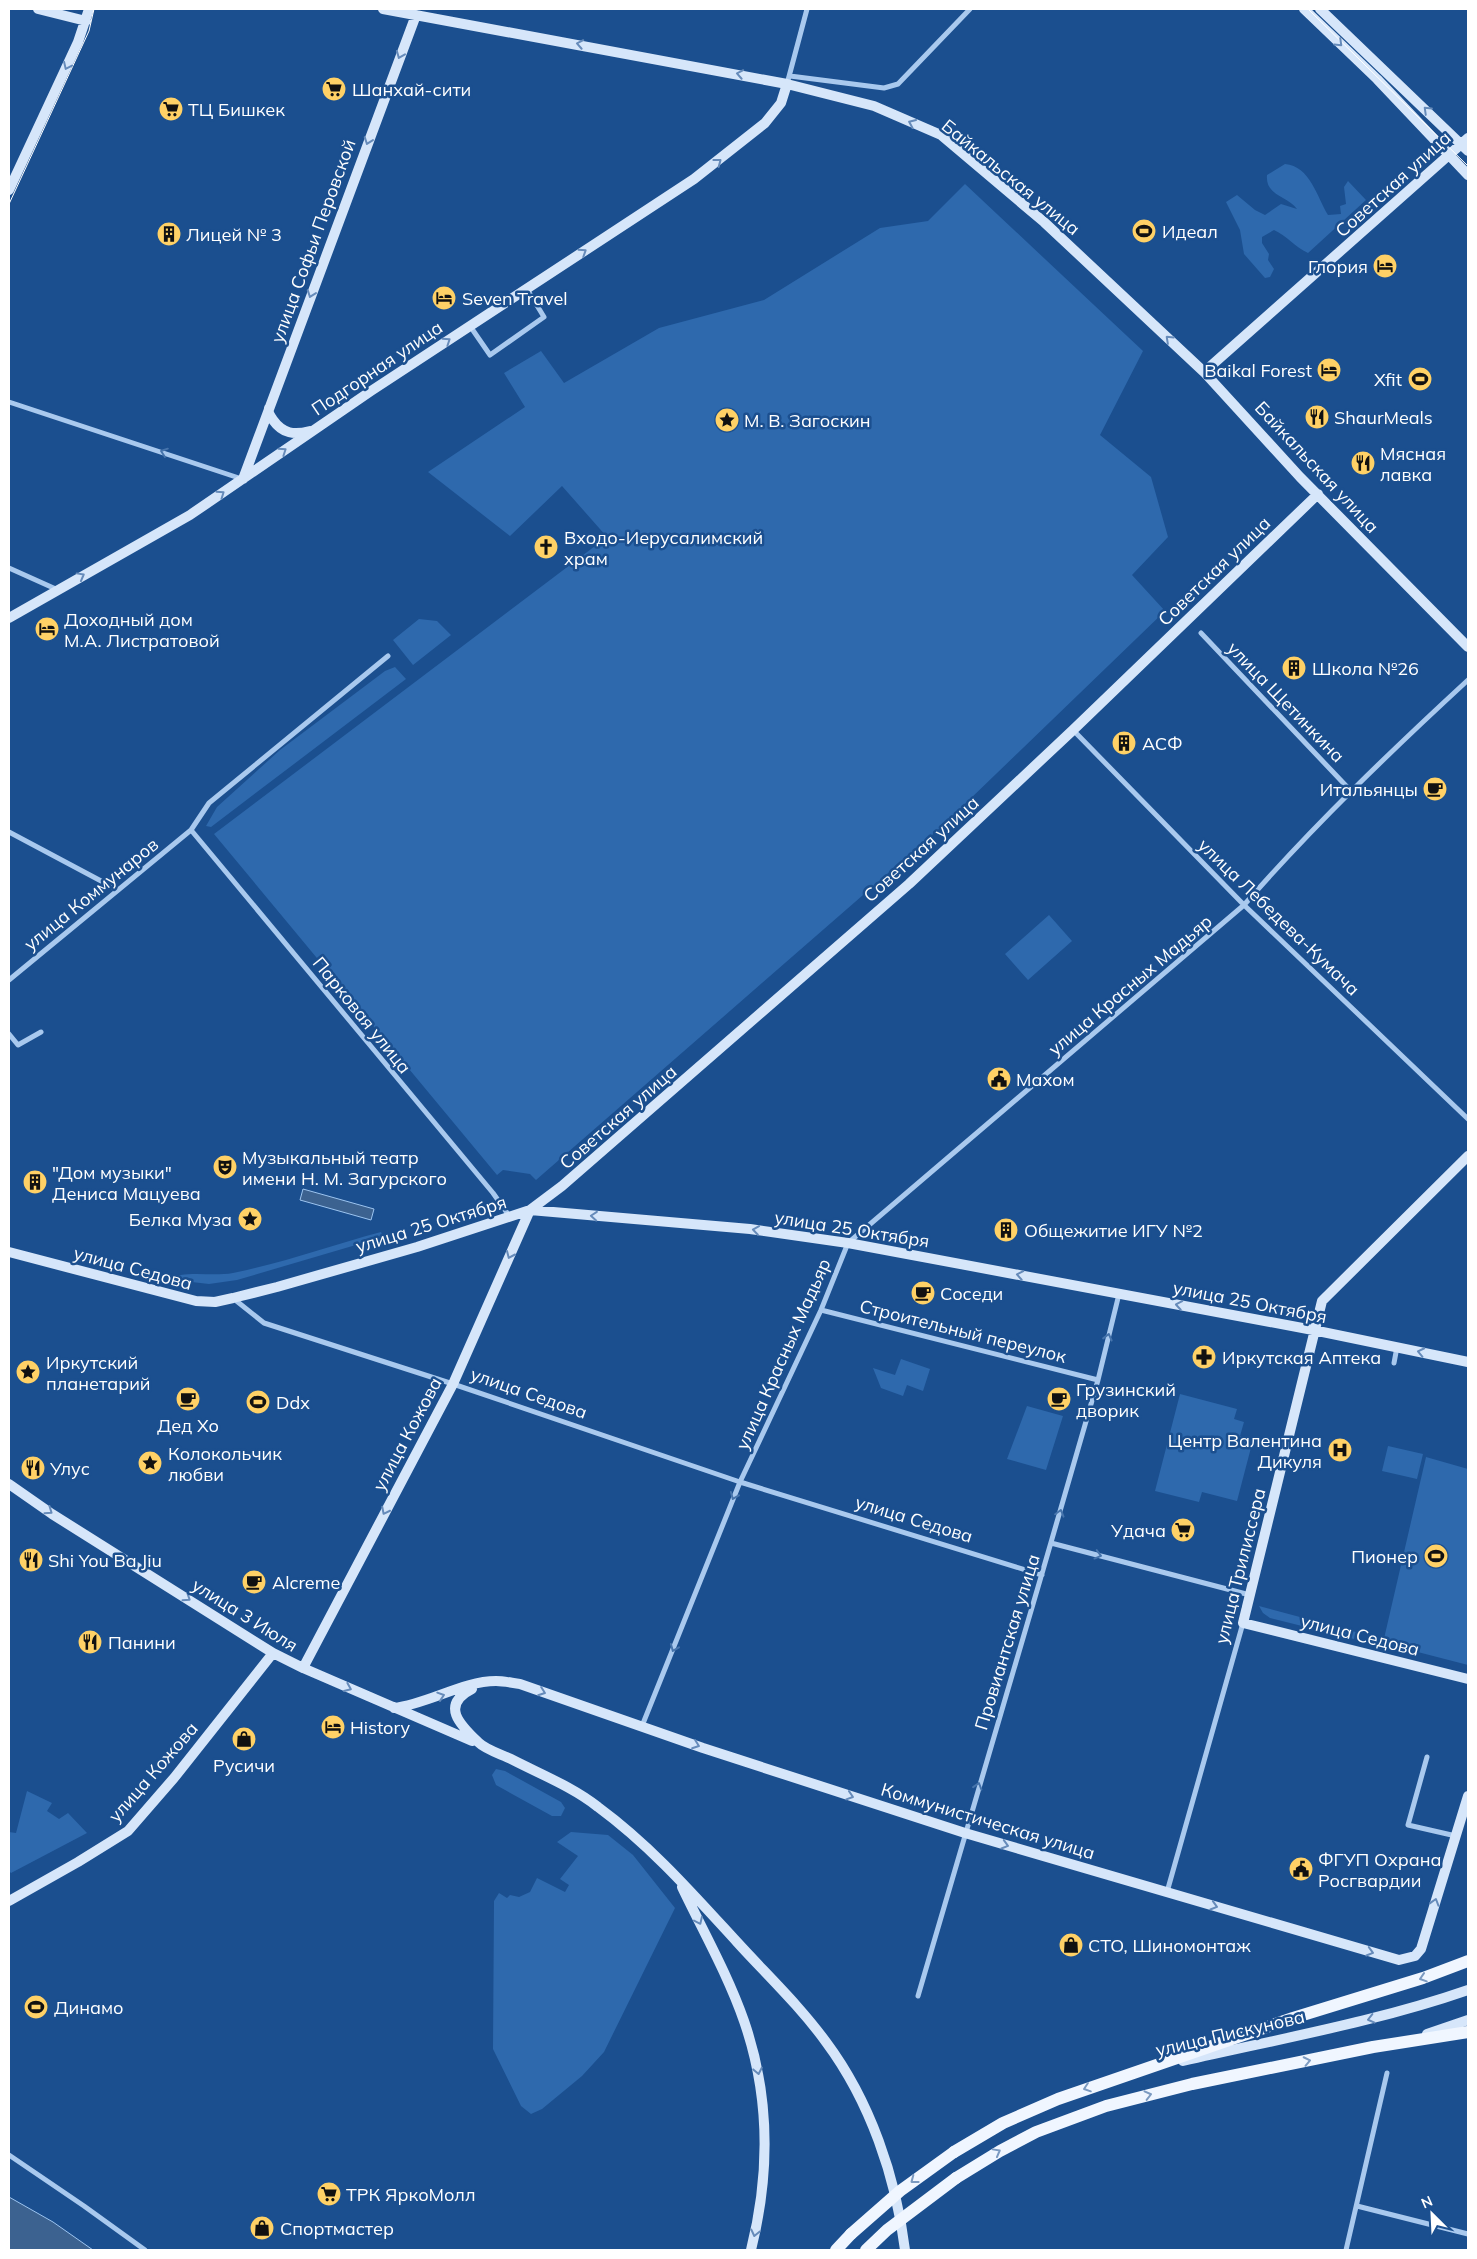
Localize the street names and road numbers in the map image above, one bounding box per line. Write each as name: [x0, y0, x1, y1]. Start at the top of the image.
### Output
street label: Байкальская улица: [937, 114, 1085, 240]
street label: Советская улица: [1330, 126, 1456, 242]
street label: улица Софьи Перовской: [265, 136, 361, 346]
street label: Подгорная улица: [307, 316, 447, 420]
street label: Байкальская улица: [1250, 396, 1384, 538]
street label: Советская улица: [1153, 511, 1275, 631]
street label: улица Щетинкина: [1222, 637, 1350, 767]
street label: Советская улица: [858, 791, 984, 907]
street label: улица Коммунаров: [19, 833, 163, 955]
street label: улица Лебедева-Кумача: [1193, 834, 1365, 1000]
street label: улица Красных Мадьяр: [1043, 910, 1217, 1060]
street label: Парковая улица: [308, 952, 416, 1078]
street label: Советская улица: [555, 1060, 681, 1174]
street label: улица 25 Октября: [353, 1190, 509, 1258]
street label: улица 25 Октября: [773, 1205, 931, 1253]
street label: улица Седова: [71, 1241, 195, 1295]
street label: улица Красных Мадьяр: [730, 1255, 836, 1453]
street label: улица 25 Октября: [1171, 1276, 1329, 1328]
street label: Строительный переулок: [857, 1294, 1069, 1368]
street label: улица Седова: [468, 1362, 590, 1424]
street label: улица Кожова: [367, 1373, 447, 1495]
street label: улица Трилиссера: [1210, 1486, 1270, 1646]
street label: улица Седова: [852, 1490, 976, 1548]
street label: Провиантская улица: [969, 1551, 1045, 1733]
street label: улица 3 Июля: [188, 1573, 302, 1657]
street label: улица Седова: [1298, 1609, 1422, 1661]
street label: улица Кожова: [103, 1717, 203, 1827]
street label: Коммунистическая улица: [878, 1777, 1098, 1865]
street label: улица Пискунова: [1153, 2005, 1307, 2061]

